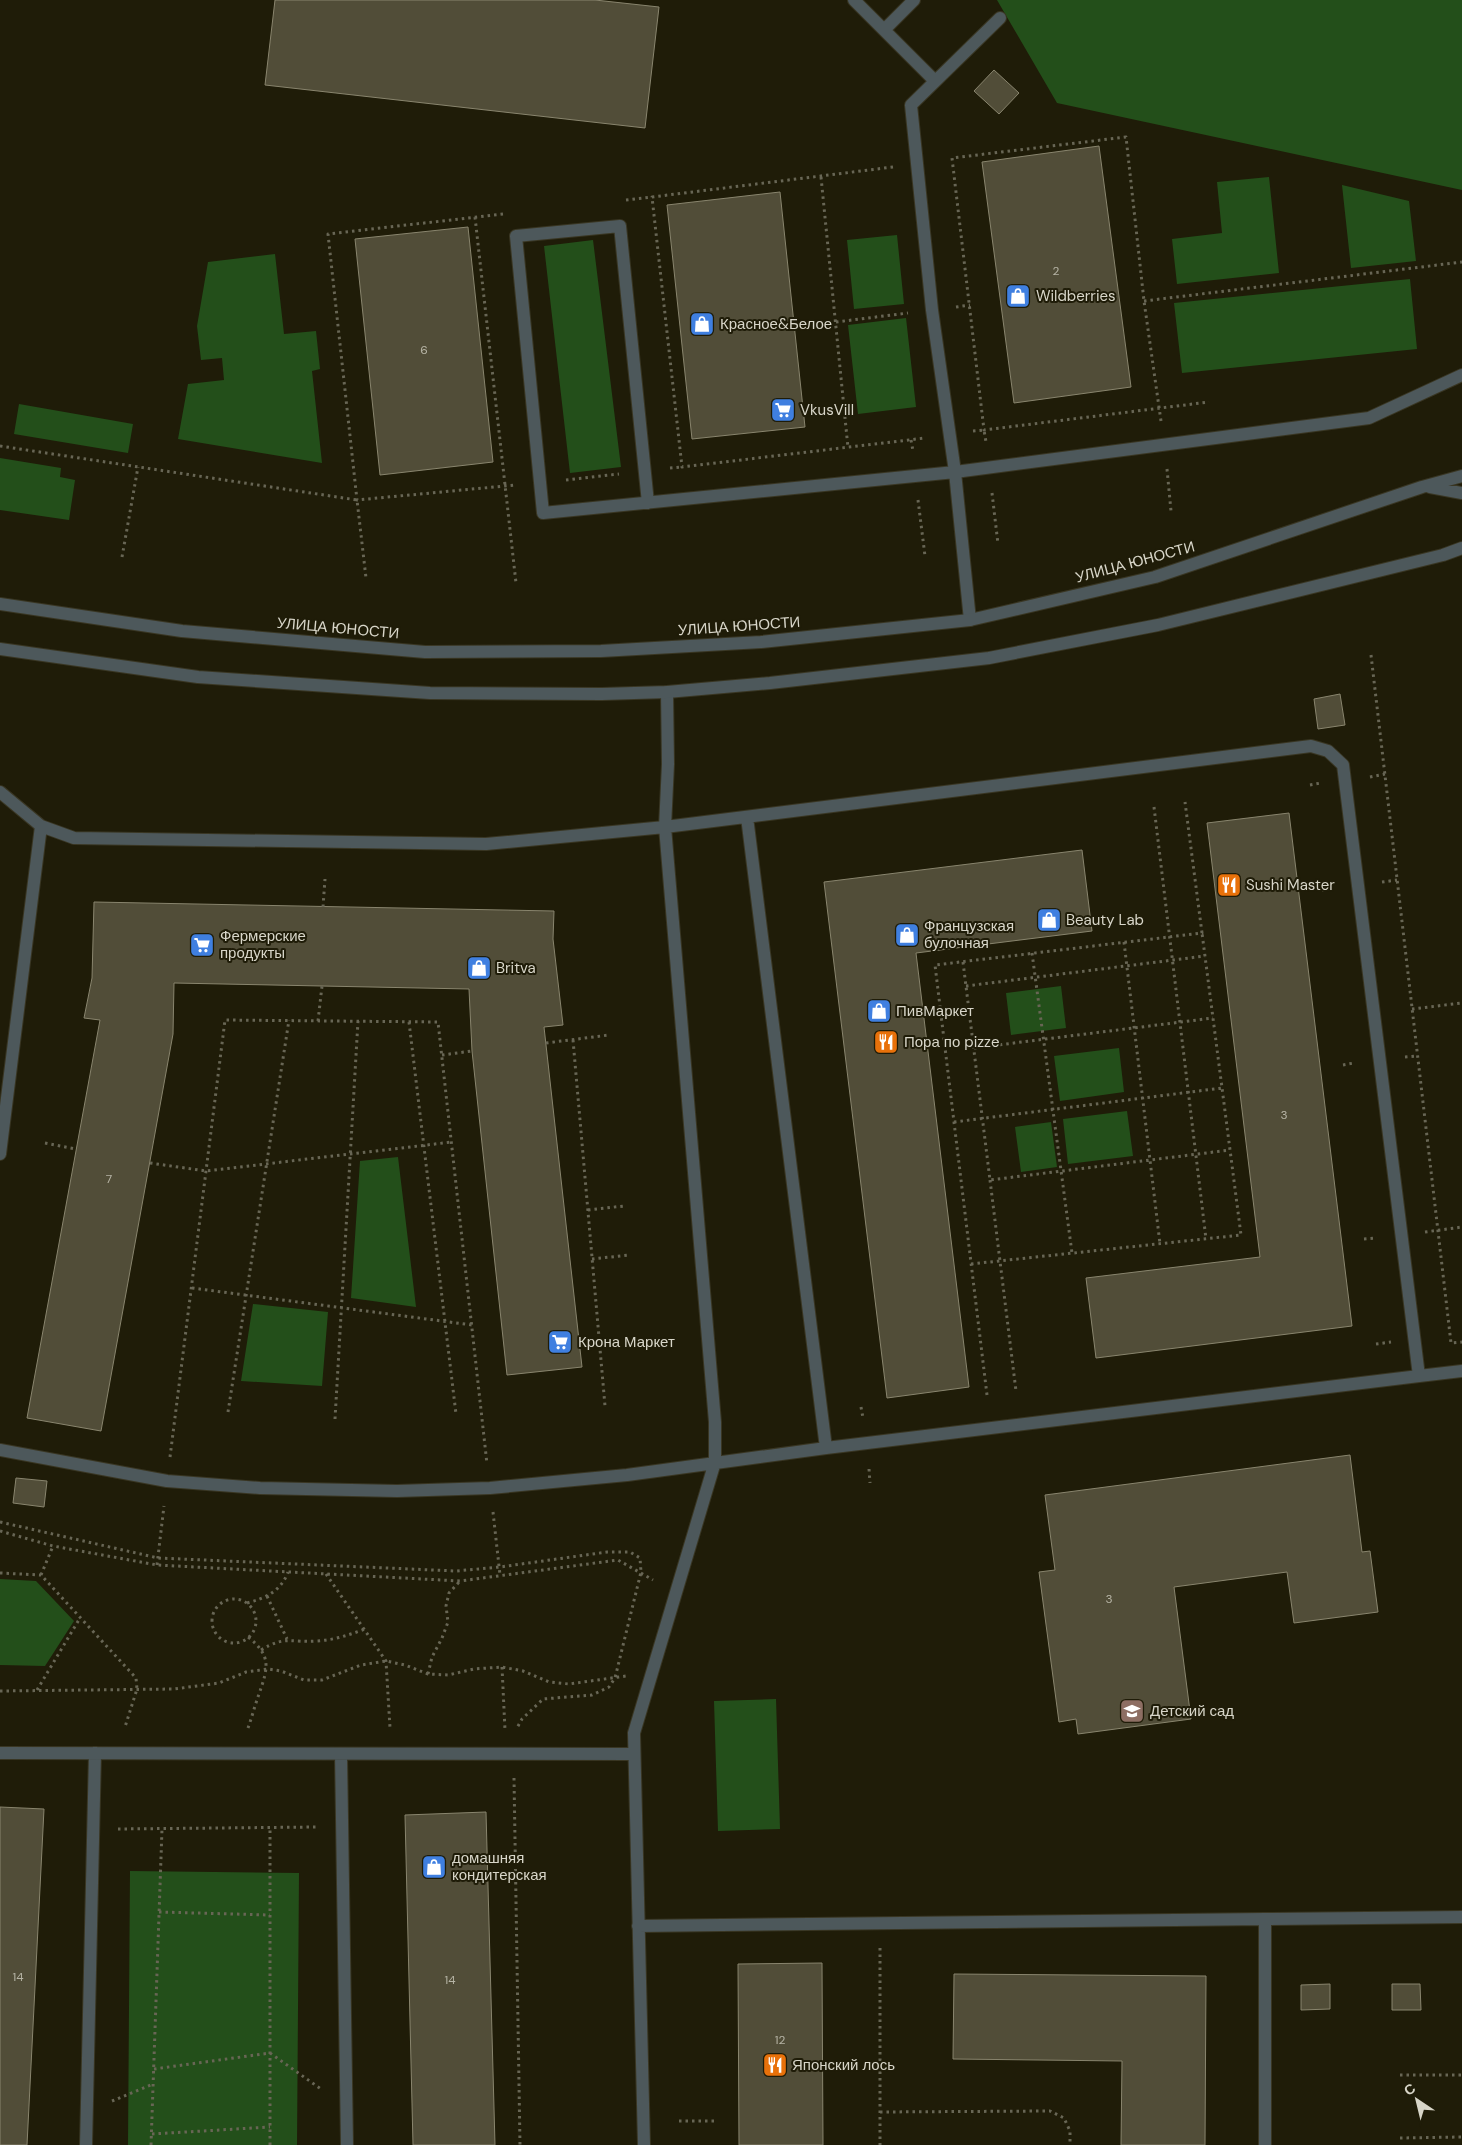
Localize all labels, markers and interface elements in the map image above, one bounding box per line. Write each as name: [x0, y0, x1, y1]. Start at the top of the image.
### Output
house number: 2: [1053, 263, 1060, 279]
shop icon: Wildberries: [1005, 283, 1031, 309]
place label: Wildberries: [1036, 286, 1116, 306]
shop icon: Красное&Белое: [689, 311, 715, 337]
place label: Красное&Белое: [720, 314, 832, 334]
house number: 6: [420, 342, 428, 358]
supermarket icon: VkusVill: [770, 397, 796, 423]
place label: VkusVill: [800, 400, 854, 420]
street label: УЛИЦА ЮНОСТИ: [1073, 536, 1197, 588]
street label: УЛИЦА ЮНОСТИ: [677, 612, 801, 640]
street label: УЛИЦА ЮНОСТИ: [276, 613, 400, 643]
restaurant icon: Sushi Master: [1216, 872, 1242, 898]
place label: Sushi Master: [1246, 875, 1335, 895]
shop icon: Beauty Lab: [1036, 907, 1062, 933]
place label: Beauty Lab: [1066, 910, 1144, 930]
place label: Французская булочная: [924, 916, 1014, 953]
shop icon: Французская булочная: [894, 922, 920, 948]
place label: Фермерские продукты: [220, 926, 306, 963]
supermarket icon: Фермерские продукты: [189, 932, 215, 958]
shop icon: Britva: [466, 955, 492, 981]
place label: Britva: [496, 958, 536, 978]
shop icon: ПивМаркет: [866, 998, 892, 1024]
place label: ПивМаркет: [896, 1001, 974, 1021]
restaurant icon: Пора по pizze: [873, 1029, 899, 1055]
place label: Пора по pizze: [904, 1032, 1000, 1052]
house number: 3: [1280, 1107, 1288, 1123]
house number: 7: [106, 1171, 112, 1187]
supermarket icon: Крона Маркет: [547, 1329, 573, 1355]
place label: Крона Маркет: [578, 1332, 675, 1352]
house number: 3: [1105, 1591, 1113, 1607]
school or university icon: Детский сад: [1119, 1698, 1145, 1724]
place label: Детский сад: [1150, 1701, 1234, 1721]
place label: домашняя кондитерская: [452, 1848, 547, 1885]
shop icon: домашняя кондитерская: [421, 1854, 447, 1880]
house number: 14: [12, 1969, 24, 1985]
house number: 14: [444, 1972, 456, 1988]
house number: 12: [775, 2032, 785, 2048]
restaurant icon: Японский лось: [762, 2052, 788, 2078]
place label: Японский лось: [792, 2055, 895, 2075]
north arrow: [1392, 2075, 1442, 2125]
text: С: [1400, 2079, 1419, 2100]

